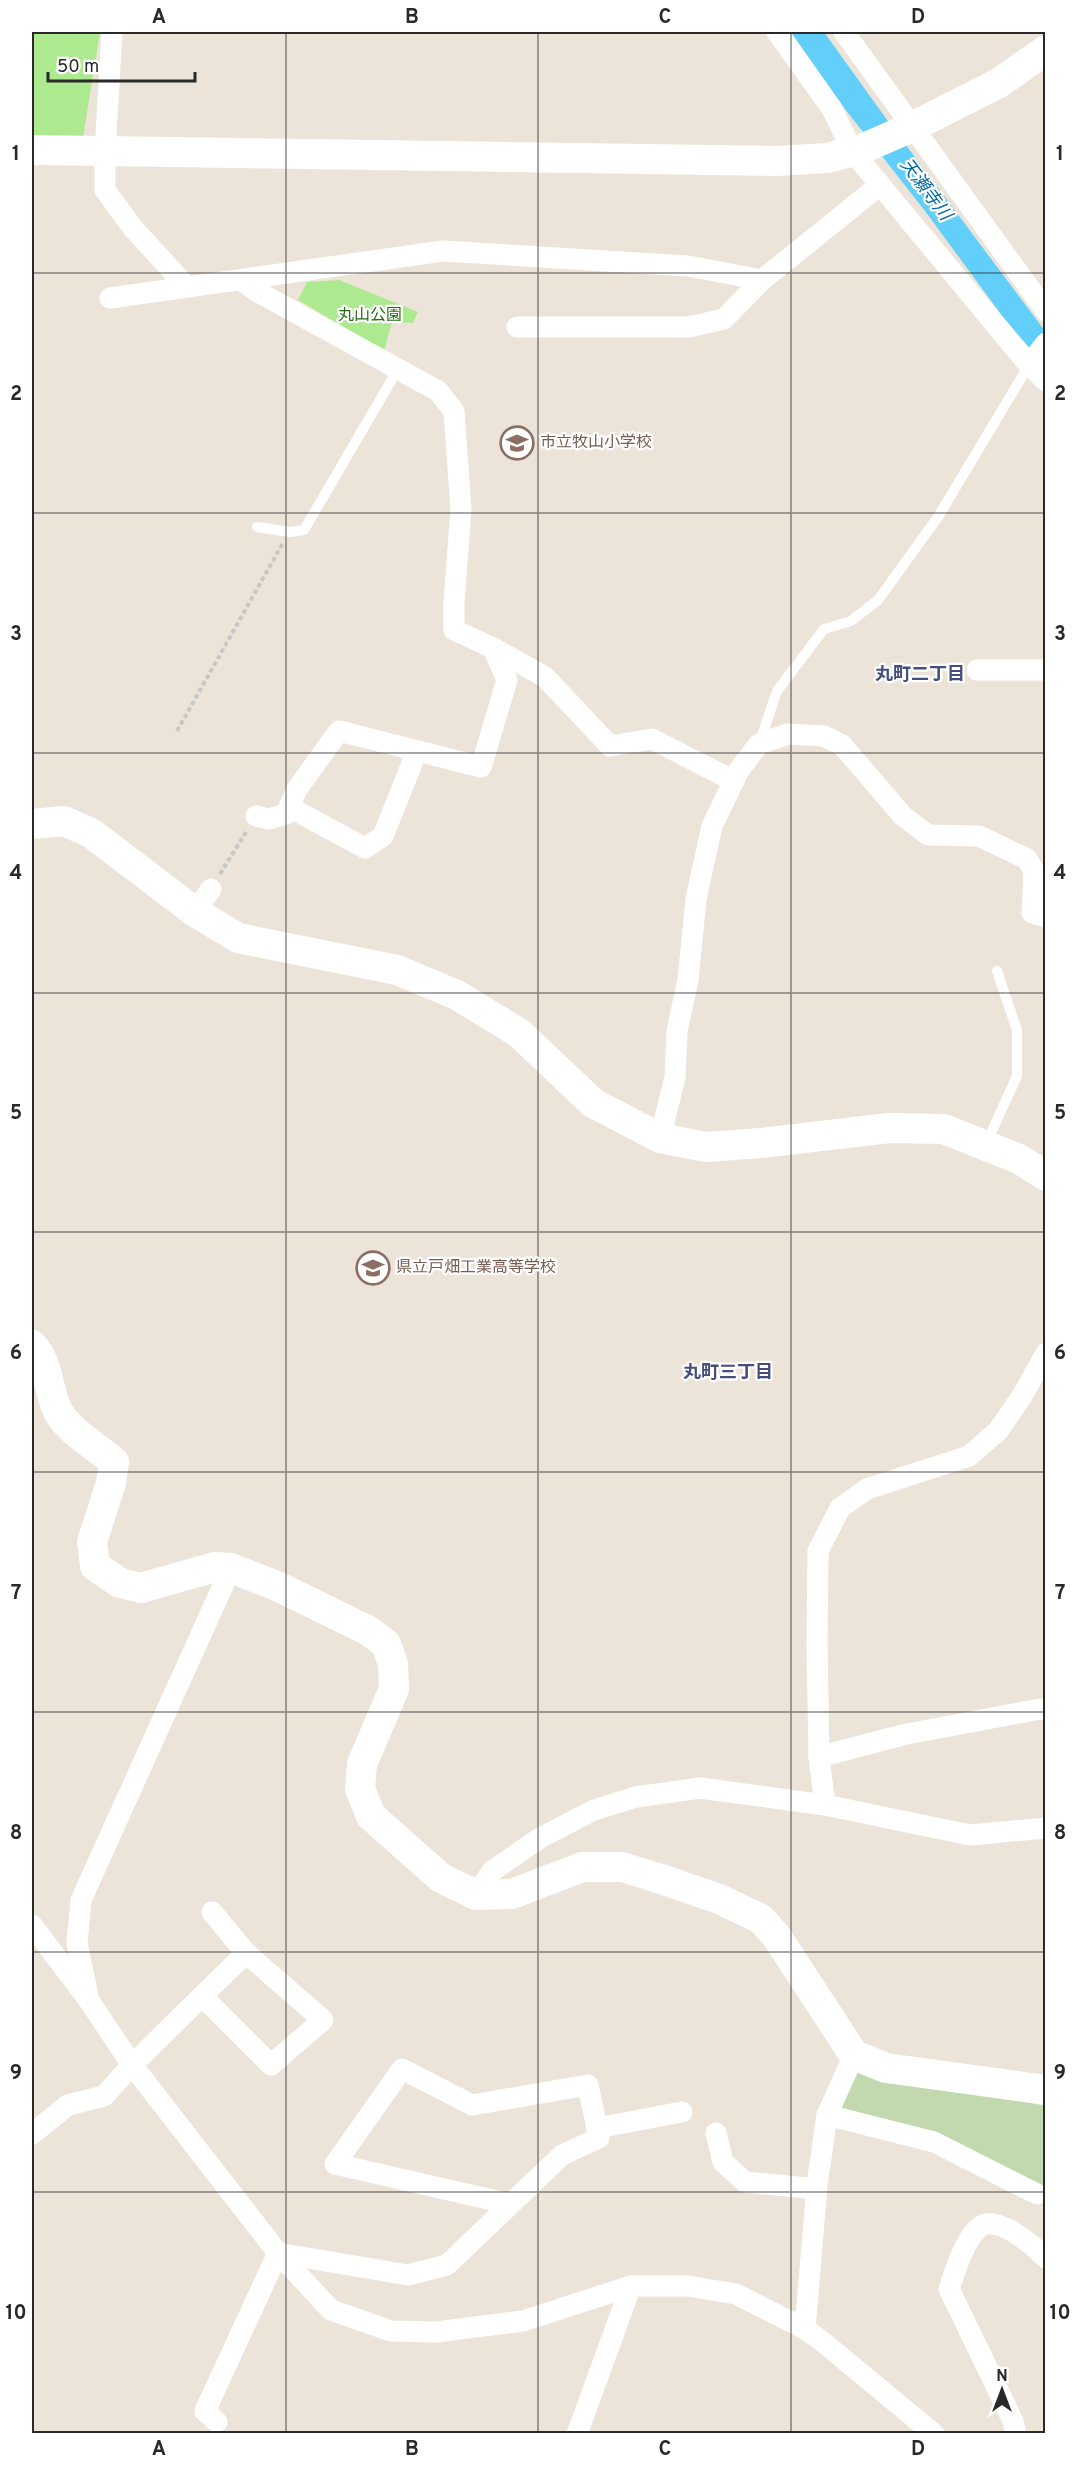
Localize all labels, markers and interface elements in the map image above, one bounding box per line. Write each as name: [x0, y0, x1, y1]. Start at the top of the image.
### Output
text: A: [152, 5, 166, 31]
text: B: [405, 5, 419, 31]
text: C: [659, 5, 671, 31]
text: D: [911, 5, 925, 31]
scale bar: [48, 45, 195, 83]
text: 50 m: [57, 56, 99, 79]
text: 1: [12, 142, 20, 168]
text: 1: [1056, 142, 1064, 168]
water label: 天瀬寺川: [894, 154, 957, 227]
park label: 丸山公園: [338, 306, 402, 326]
text: 2: [10, 382, 22, 408]
text: 2: [1054, 382, 1066, 408]
school or university icon: 市立牧山小学校: [499, 425, 535, 461]
place label: 市立牧山小学校: [540, 433, 652, 453]
text: 3: [10, 622, 22, 648]
text: 3: [1054, 622, 1066, 648]
district label: 丸町二丁目: [875, 664, 965, 687]
text: 4: [10, 861, 22, 887]
text: 4: [1054, 861, 1066, 887]
text: 5: [10, 1101, 22, 1127]
text: 5: [1054, 1101, 1066, 1127]
school or university icon: 県立戸畑工業高等学校: [355, 1250, 391, 1286]
place label: 県立戸畑工業高等学校: [396, 1258, 556, 1278]
text: 6: [10, 1341, 22, 1367]
text: 6: [1054, 1341, 1066, 1367]
district label: 丸町三丁目: [683, 1362, 773, 1385]
text: 7: [11, 1581, 21, 1607]
text: 7: [1055, 1581, 1065, 1607]
text: 8: [10, 1821, 22, 1847]
text: 8: [1054, 1821, 1066, 1847]
text: 9: [10, 2061, 22, 2087]
text: 9: [1054, 2061, 1066, 2087]
text: 10: [5, 2301, 27, 2327]
text: 10: [1049, 2301, 1071, 2327]
north arrow: [972, 2360, 1032, 2420]
text: N: [996, 2367, 1008, 2387]
text: A: [152, 2437, 166, 2463]
text: B: [405, 2437, 419, 2463]
text: C: [659, 2437, 671, 2463]
text: D: [911, 2437, 925, 2463]

